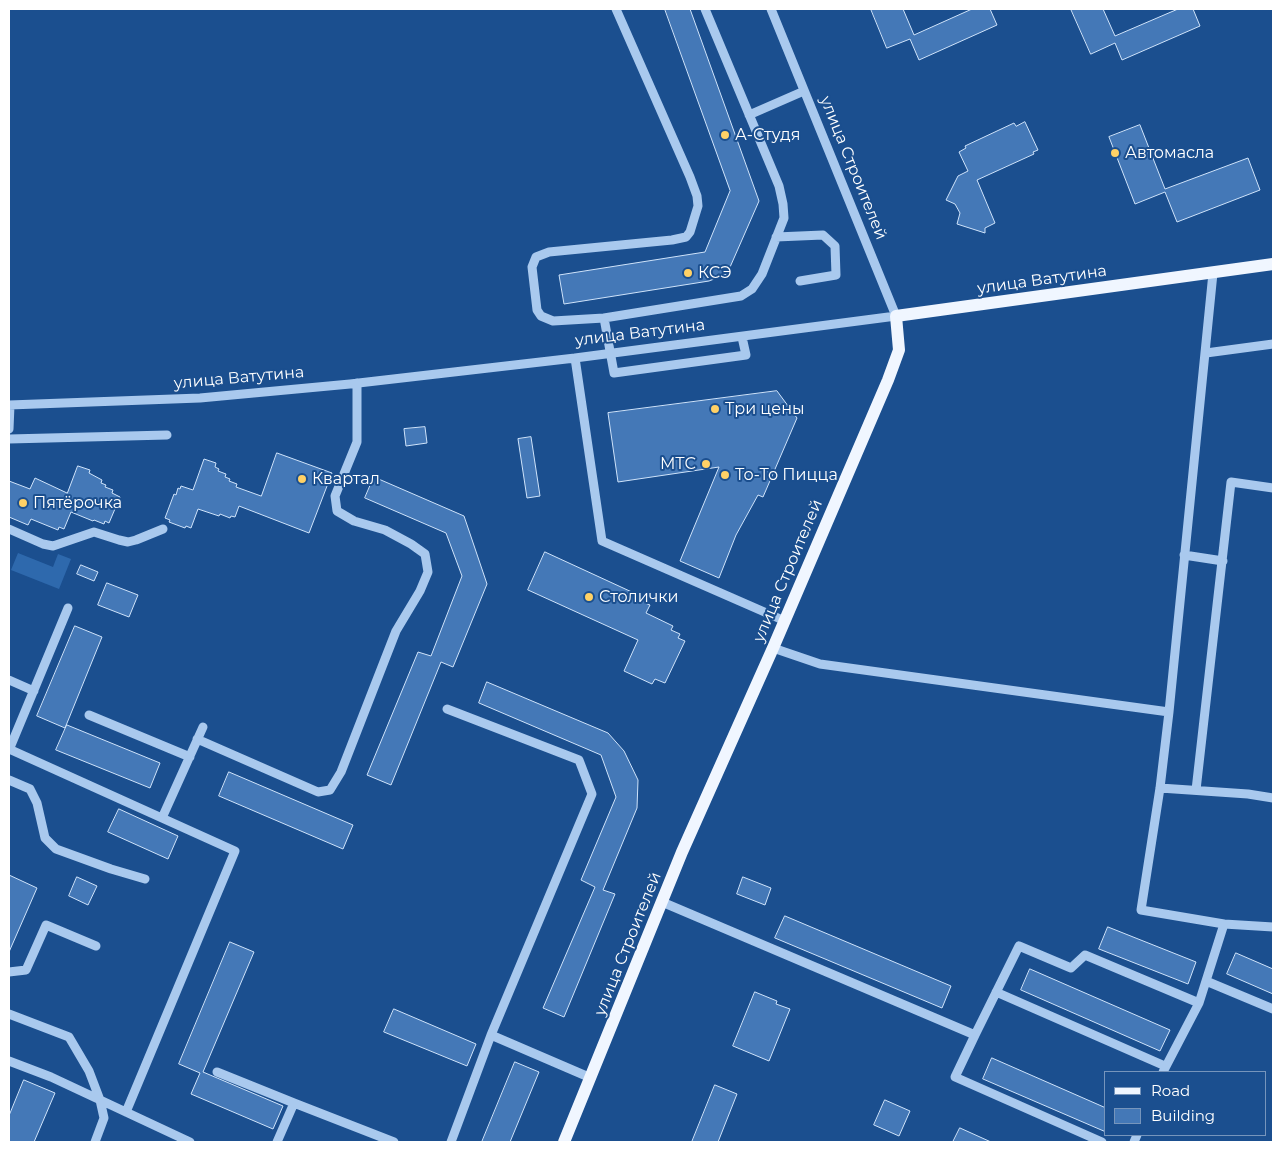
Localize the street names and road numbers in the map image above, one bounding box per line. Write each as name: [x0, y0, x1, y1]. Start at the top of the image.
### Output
street label: улица Строителей: [815, 93, 891, 243]
street label: улица Ватутина: [976, 261, 1108, 299]
street label: улица Ватутина: [574, 316, 706, 350]
street label: улица Ватутина: [173, 363, 305, 393]
street label: улица Строителей: [749, 497, 827, 645]
street label: улица Строителей: [590, 869, 666, 1019]

